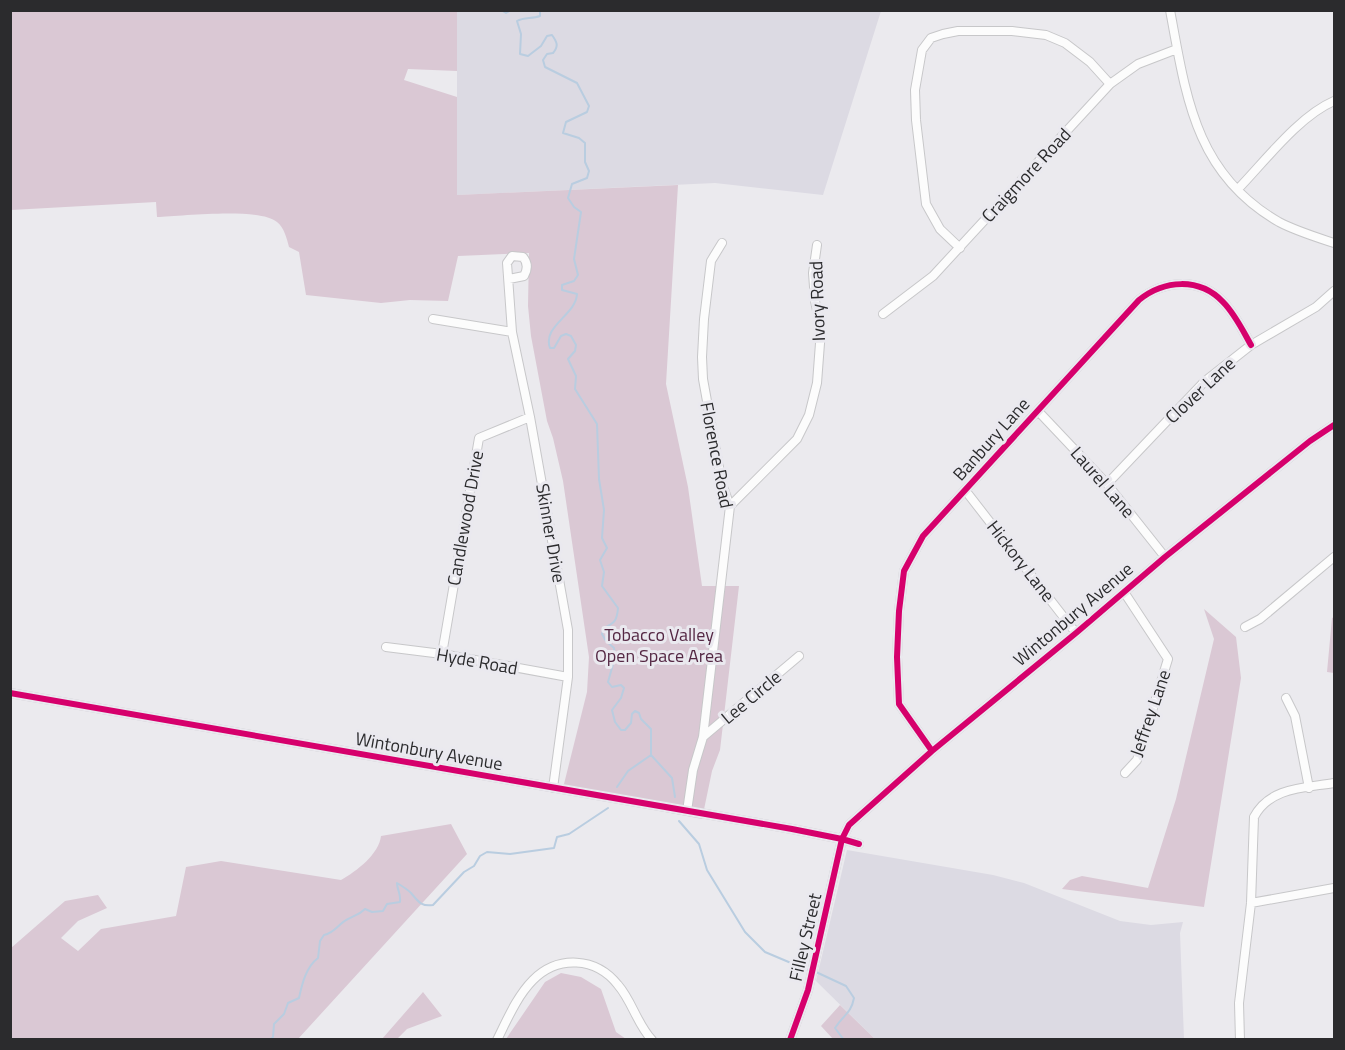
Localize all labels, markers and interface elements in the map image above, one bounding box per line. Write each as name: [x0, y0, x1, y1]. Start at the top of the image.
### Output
street label: Craigmore Road: [975, 122, 1077, 228]
street label: Ivory Road: [802, 260, 832, 342]
street label: Clover Lane: [1159, 350, 1241, 430]
street label: Banbury Lane: [946, 391, 1036, 487]
street label: Florence Road: [693, 400, 741, 510]
street label: Laurel Lane: [1064, 440, 1142, 524]
street label: Candlewood Drive: [440, 448, 490, 588]
street label: Skinner Drive: [529, 481, 573, 585]
street label: Hickory Lane: [980, 514, 1062, 608]
street label: Wintonbury Avenue: [1007, 556, 1139, 672]
park label: Tobacco Valley Open Space Area: [595, 621, 723, 669]
street label: Hyde Road: [434, 641, 520, 681]
street label: Lee Circle: [715, 664, 787, 730]
street label: Jeffrey Lane: [1123, 666, 1177, 760]
street label: Wintonbury Avenue: [353, 725, 505, 777]
street label: Filley Street: [782, 890, 828, 984]

